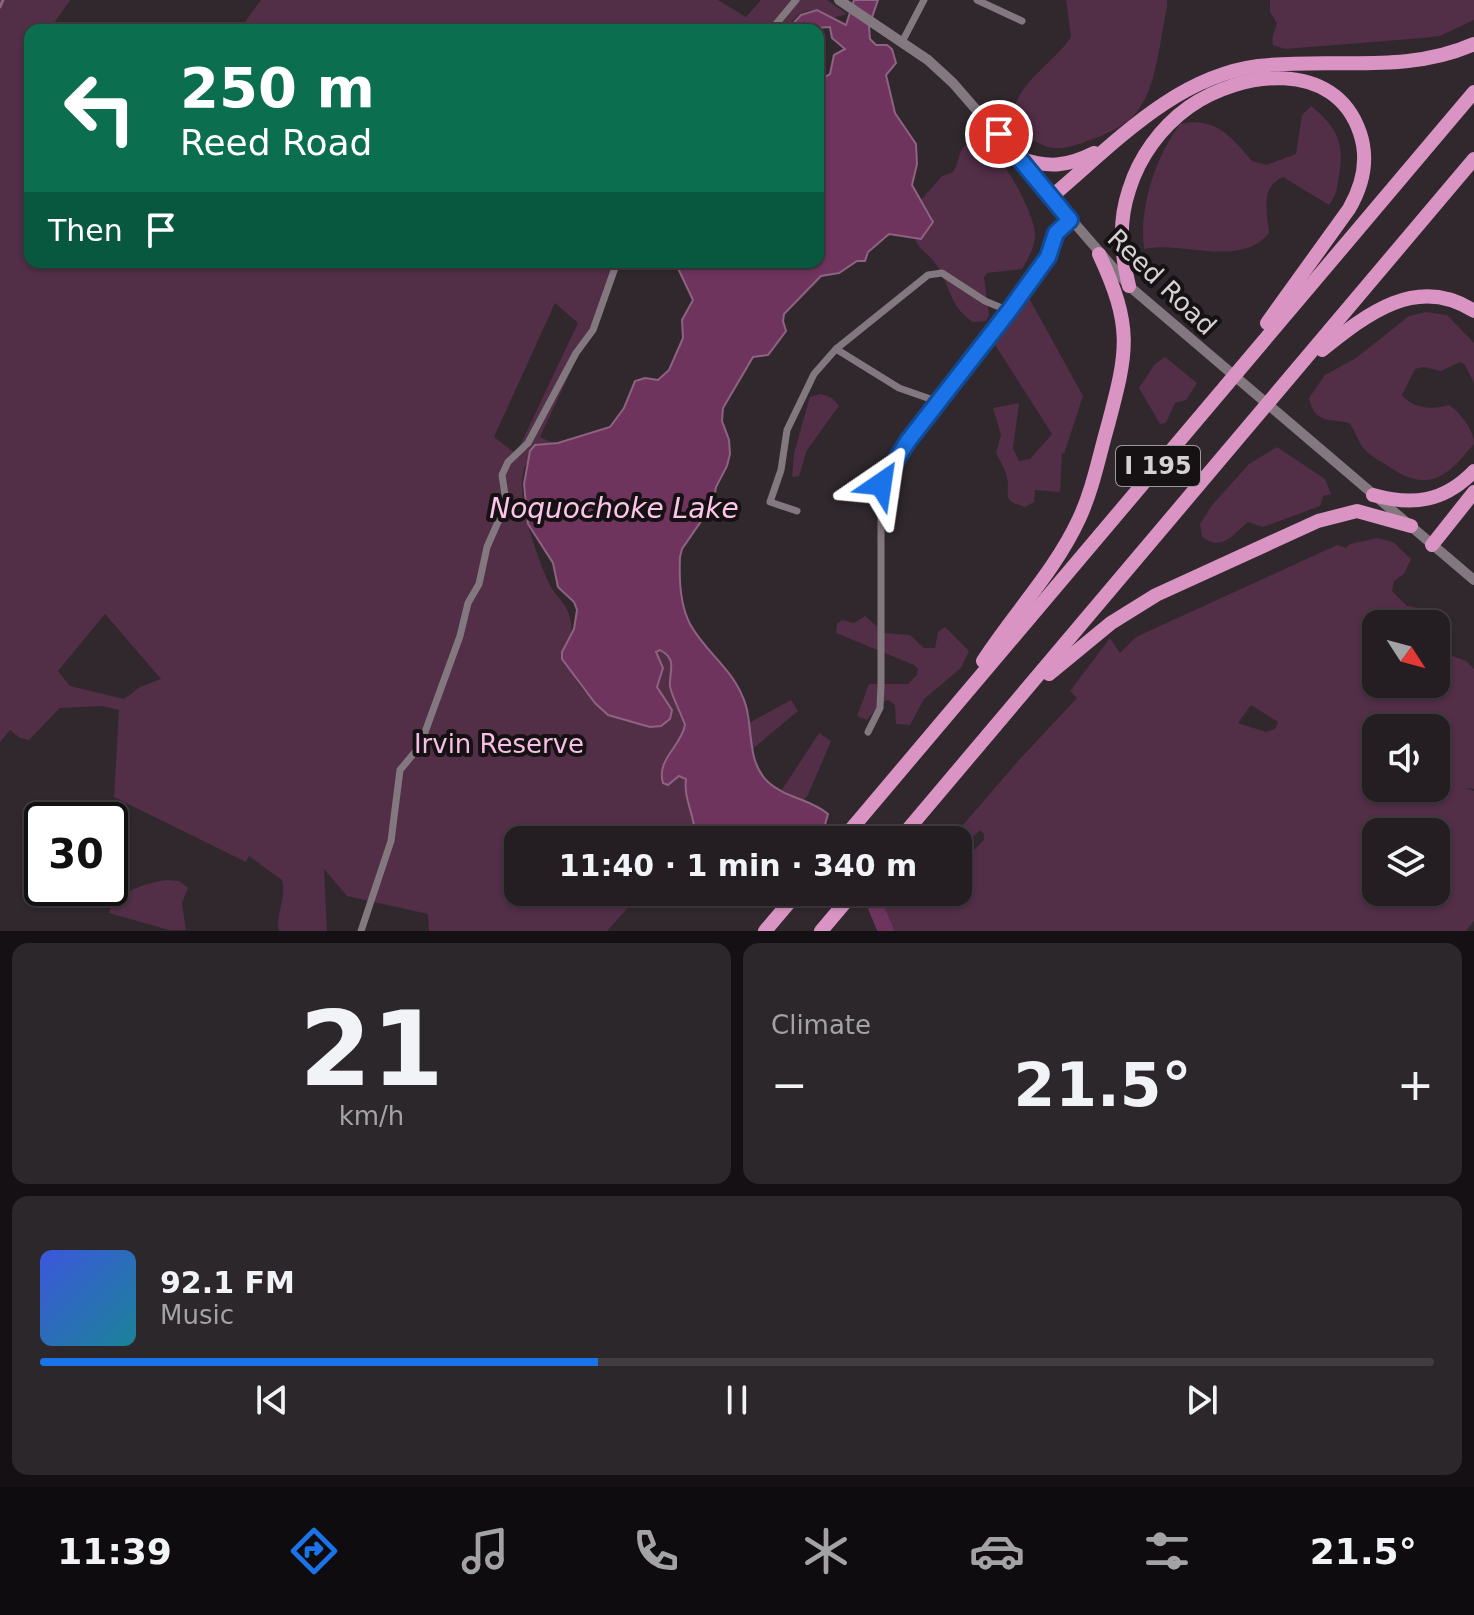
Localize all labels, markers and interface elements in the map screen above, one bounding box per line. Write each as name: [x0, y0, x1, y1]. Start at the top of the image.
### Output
text: 250 m: [180, 55, 375, 120]
icon: left: [48, 56, 152, 160]
pin: [965, 100, 1033, 168]
icon: arrive: [977, 112, 1021, 156]
text: Reed Road: [180, 122, 372, 163]
icon: arrive: [139, 208, 183, 252]
text: Then: [48, 213, 123, 248]
street label: Reed Road: [1102, 223, 1222, 341]
position arrow: [839, 442, 923, 526]
road number: I 195: [1116, 446, 1200, 486]
water label: Noquochoke Lake: [489, 492, 739, 525]
north arrow: [1362, 610, 1450, 698]
map controls: [1362, 610, 1450, 906]
button: sound: [1362, 714, 1450, 802]
park label: Irvin Reserve: [414, 729, 584, 759]
speed limit sign: 30: [24, 802, 128, 906]
button: layers: [1362, 818, 1450, 906]
text: 11:40 · 1 min · 340 m: [559, 848, 917, 883]
text: 21: [299, 988, 444, 1110]
text: Climate: [771, 1010, 871, 1040]
text: 21.5°: [1013, 1050, 1192, 1120]
text: −: [771, 1059, 808, 1110]
text: +: [1397, 1059, 1434, 1110]
text: km/h: [339, 1101, 404, 1131]
text: 92.1 FM: [160, 1265, 295, 1300]
text: Music: [160, 1300, 234, 1330]
icon: previous: [250, 1378, 294, 1422]
icon: pause: [715, 1378, 759, 1422]
icon: next: [1180, 1378, 1224, 1422]
icon: directions: [286, 1523, 342, 1579]
icon: music: [457, 1523, 513, 1579]
icon: phone: [628, 1523, 684, 1579]
icon: climate: [798, 1523, 854, 1579]
icon: car: [969, 1523, 1025, 1579]
icon: filters: [1139, 1523, 1195, 1579]
text: 11:39: [57, 1531, 172, 1572]
text: 21.5°: [1310, 1531, 1417, 1572]

